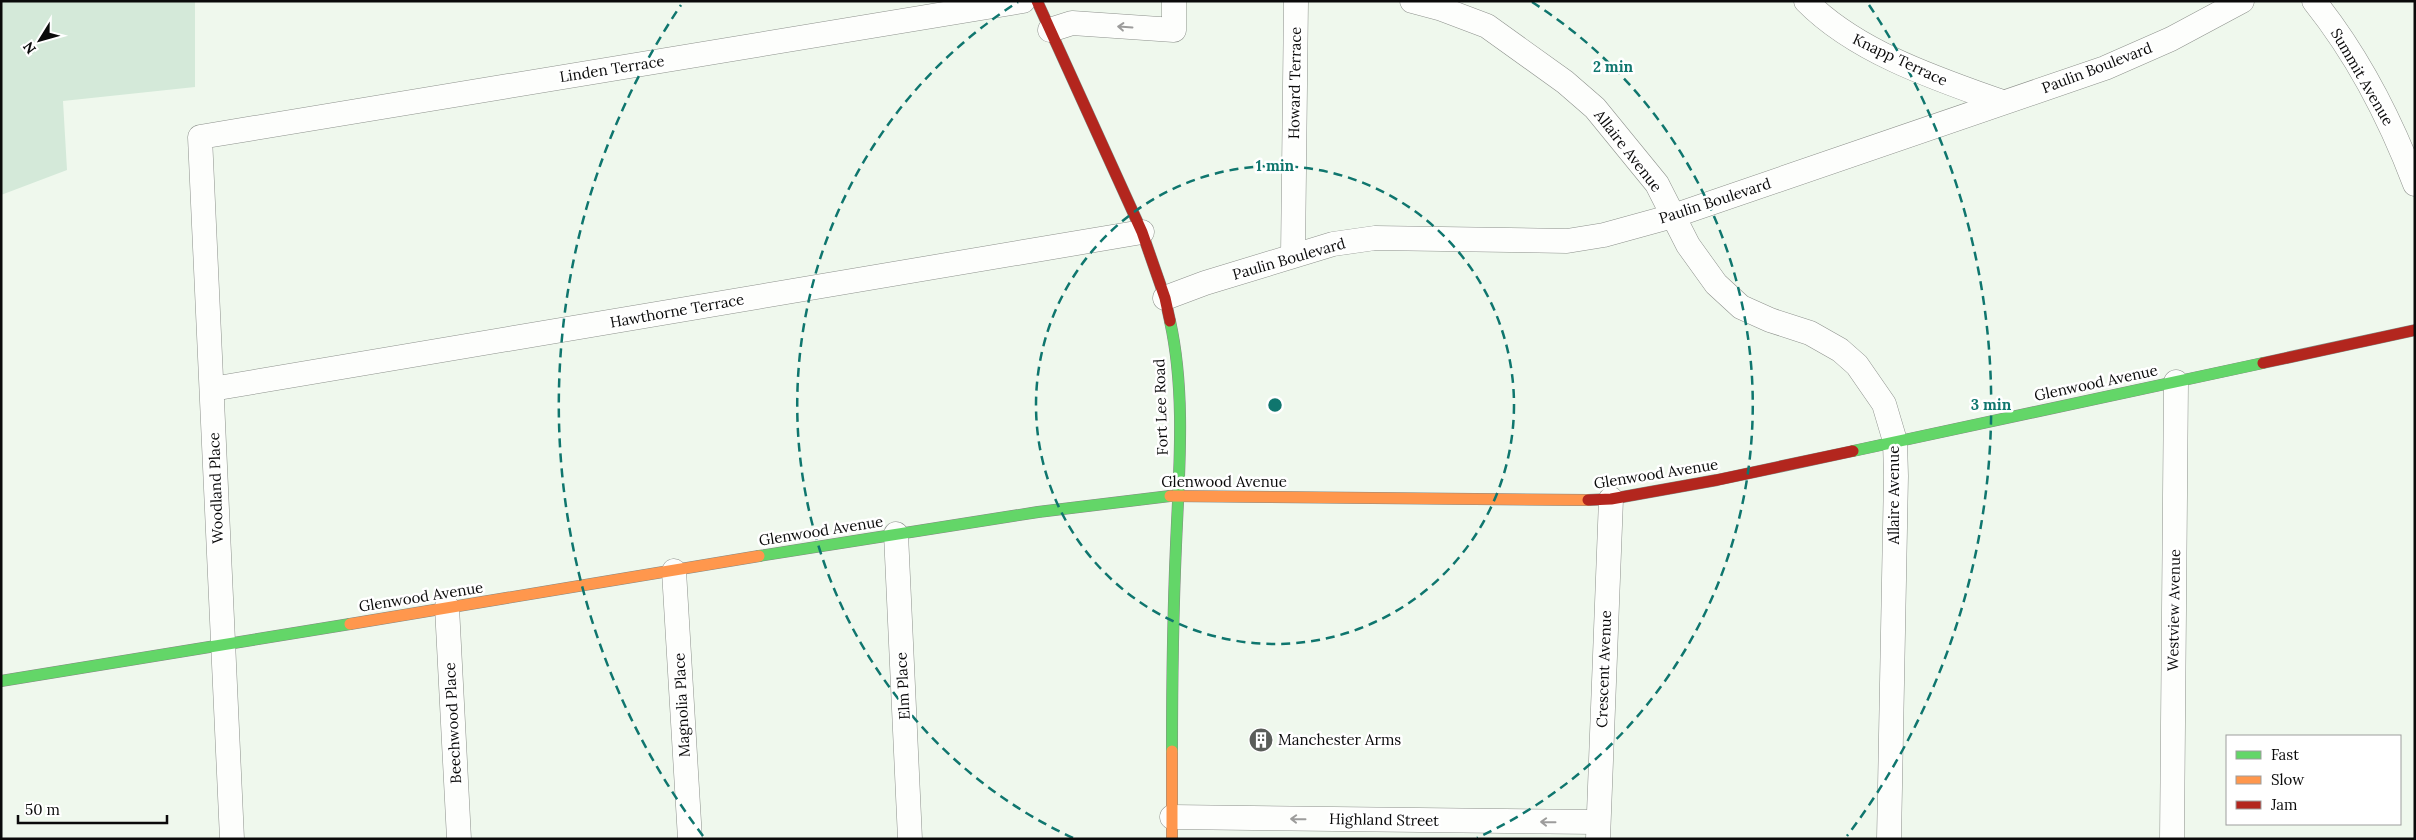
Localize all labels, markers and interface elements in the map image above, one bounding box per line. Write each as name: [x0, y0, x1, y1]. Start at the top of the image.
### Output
north arrow: [15, 15, 65, 65]
one-way arrow: [1117, 22, 1133, 31]
street label: Summit Avenue: [2327, 25, 2398, 129]
street label: Howard Terrace: [1284, 27, 1305, 139]
street label: Knapp Terrace: [1850, 29, 1951, 90]
text: N: [19, 38, 40, 58]
street label: Paulin Boulevard: [2039, 38, 2155, 97]
street label: Linden Terrace: [558, 51, 666, 86]
text: 2 min: [1593, 57, 1634, 76]
street label: Allaire Avenue: [1590, 105, 1666, 196]
text: 1 min: [1256, 156, 1295, 175]
street label: Paulin Boulevard: [1656, 173, 1773, 228]
street label: Paulin Boulevard: [1230, 233, 1348, 284]
street label: Hawthorne Terrace: [608, 289, 746, 332]
street label: Fort Lee Road: [1149, 358, 1172, 456]
street label: Glenwood Avenue: [2032, 360, 2159, 405]
text: 3 min: [1971, 395, 2012, 414]
centre of rings: [1266, 396, 1284, 414]
street label: Woodland Place: [204, 432, 227, 544]
street label: Allaire Avenue: [1884, 446, 1903, 545]
street label: Glenwood Avenue: [1592, 454, 1719, 493]
street label: Glenwood Avenue: [1161, 472, 1287, 491]
street label: Glenwood Avenue: [757, 511, 884, 550]
street label: Westview Avenue: [2163, 549, 2184, 671]
street label: Glenwood Avenue: [357, 577, 484, 616]
street label: Crescent Avenue: [1592, 610, 1615, 728]
street label: Magnolia Place: [669, 652, 694, 758]
street label: Elm Place: [891, 652, 914, 720]
street label: Beechwood Place: [440, 662, 465, 784]
building icon: Manchester Arms: [1248, 727, 1274, 753]
place label: Manchester Arms: [1278, 730, 1401, 749]
legend: [2226, 735, 2401, 825]
text: Fast: [2271, 745, 2299, 764]
text: Slow: [2271, 770, 2304, 789]
scale bar: [18, 792, 166, 824]
text: Jam: [2270, 795, 2298, 814]
text: 50 m: [25, 800, 60, 819]
street label: Highland Street: [1329, 809, 1439, 830]
one-way arrow: [1291, 814, 1307, 824]
one-way arrow: [1541, 817, 1557, 827]

